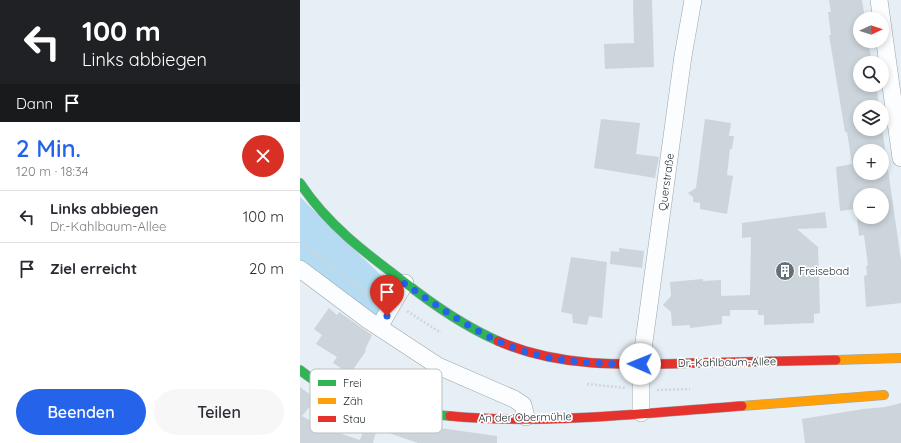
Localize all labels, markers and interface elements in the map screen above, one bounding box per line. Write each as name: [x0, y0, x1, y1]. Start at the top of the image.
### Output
north arrow: [853, 12, 889, 48]
map controls: [853, 12, 889, 224]
text: 100 m: [82, 13, 161, 48]
icon: left: [16, 16, 68, 68]
text: Links abbiegen: [82, 48, 207, 71]
button: search: [853, 56, 889, 92]
icon: arrive: [61, 92, 83, 114]
text: Dann: [16, 94, 53, 113]
button: layers: [853, 100, 889, 136]
text: 2 Min.: [16, 133, 81, 163]
button: close: [242, 135, 284, 177]
button: +: [853, 144, 889, 180]
street label: Querstraße: [655, 152, 677, 212]
text: 120 m · 18:34: [16, 163, 89, 179]
button: −: [853, 188, 889, 224]
text: Links abbiegen: [50, 199, 158, 218]
icon: left: [16, 206, 38, 228]
text: 100 m: [243, 207, 284, 226]
text: Dr.-Kahlbaum-Allee: [50, 218, 166, 234]
icon: arrive: [16, 258, 38, 280]
text: Ziel erreicht: [50, 259, 137, 278]
text: 20 m: [249, 259, 284, 278]
building icon: Freisebad: [774, 260, 796, 282]
place label: Freisebad: [799, 264, 849, 278]
pin: [370, 275, 404, 316]
icon: arrive: [376, 281, 398, 303]
position arrow: [619, 343, 661, 385]
street label: Dr.-Kahlbaum-Allee: [678, 354, 776, 370]
legend: [310, 369, 442, 433]
text: Frei: [343, 376, 362, 390]
button: Beenden: [16, 389, 146, 435]
button: Teilen: [154, 389, 284, 435]
text: Zäh: [343, 394, 363, 408]
street label: An der Obermühle: [478, 409, 572, 425]
text: Stau: [343, 412, 366, 426]

